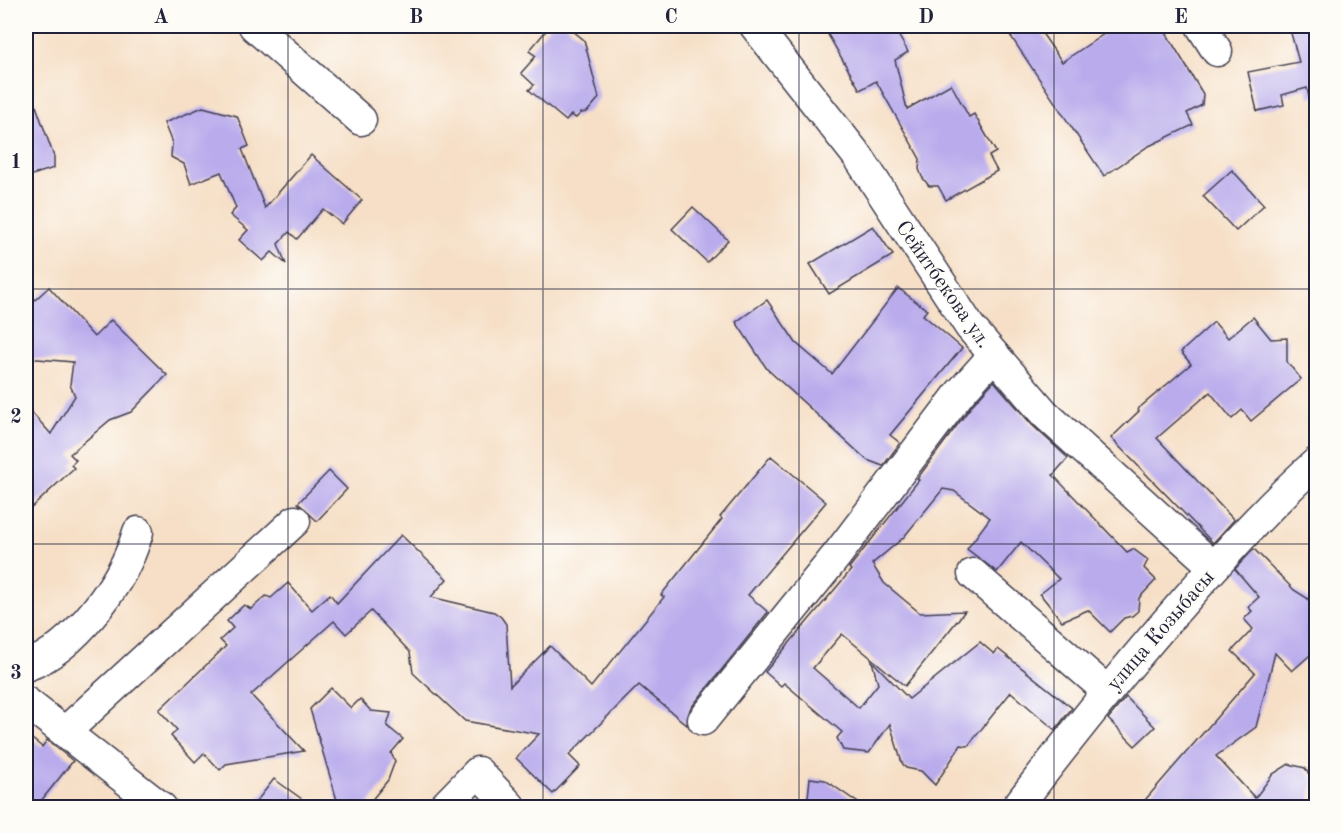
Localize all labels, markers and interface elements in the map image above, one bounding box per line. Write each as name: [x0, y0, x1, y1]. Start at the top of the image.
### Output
text: A: [153, 8, 169, 28]
text: B: [409, 8, 423, 28]
text: C: [664, 8, 678, 28]
text: D: [918, 8, 934, 28]
text: E: [1174, 8, 1188, 28]
text: 1: [10, 153, 22, 173]
street label: Сейитбекова ул.: [891, 217, 994, 352]
text: 2: [10, 408, 22, 428]
street label: улица Козыбасы: [1103, 567, 1219, 695]
text: 3: [10, 664, 22, 684]

